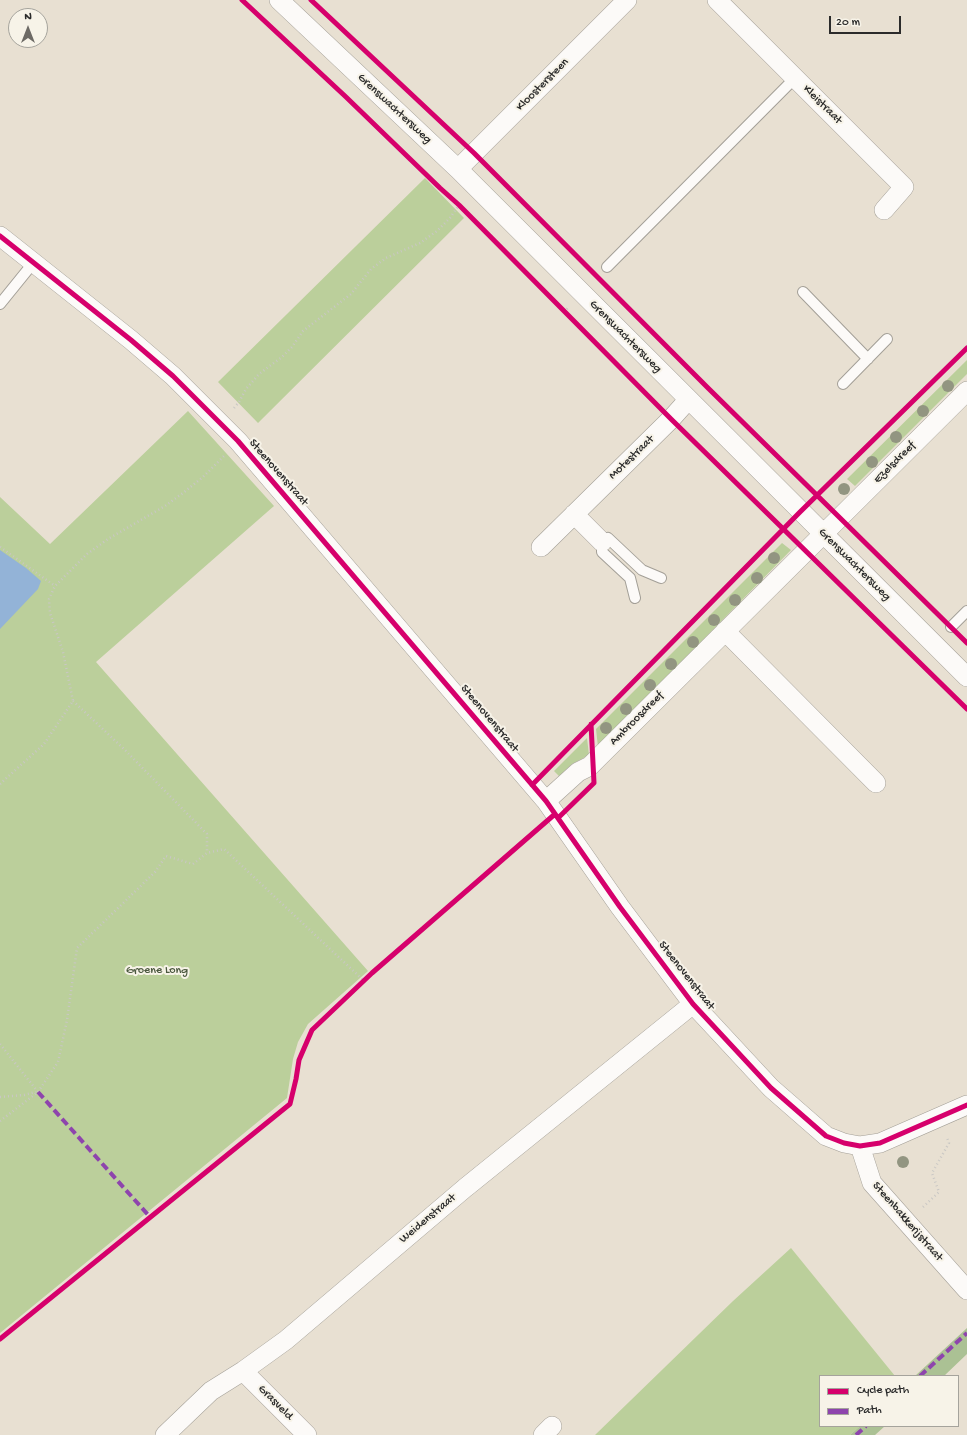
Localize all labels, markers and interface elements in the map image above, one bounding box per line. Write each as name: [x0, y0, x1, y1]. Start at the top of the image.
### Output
north arrow: [8, 8, 48, 48]
scale bar: [831, 8, 903, 34]
text: N: [24, 11, 32, 23]
text: 20 m: [836, 16, 860, 30]
street label: Kloostersteen: [514, 56, 572, 114]
street label: Grenswachtersweg: [354, 71, 434, 147]
street label: Kleistraat: [799, 82, 845, 128]
street label: Grenswachtersweg: [586, 298, 664, 376]
street label: Motestraat: [606, 433, 658, 483]
street label: Steenovenstraat: [245, 437, 311, 509]
street label: Ezelsdreef: [871, 439, 919, 487]
street label: Grenswachtersweg: [815, 526, 893, 604]
street label: Steenovenstraat: [457, 682, 521, 756]
street label: Ambroosdreef: [607, 689, 667, 749]
street label: Steenovenstraat: [655, 939, 717, 1013]
park label: Groene Long: [126, 964, 188, 978]
street label: Steenbakkerijstraat: [869, 1179, 945, 1265]
street label: Weidenstraat: [397, 1191, 459, 1247]
legend: [819, 1375, 959, 1427]
street label: Grasveld: [254, 1382, 296, 1424]
text: Cycle path: [857, 1384, 909, 1398]
text: Path: [857, 1404, 882, 1418]

